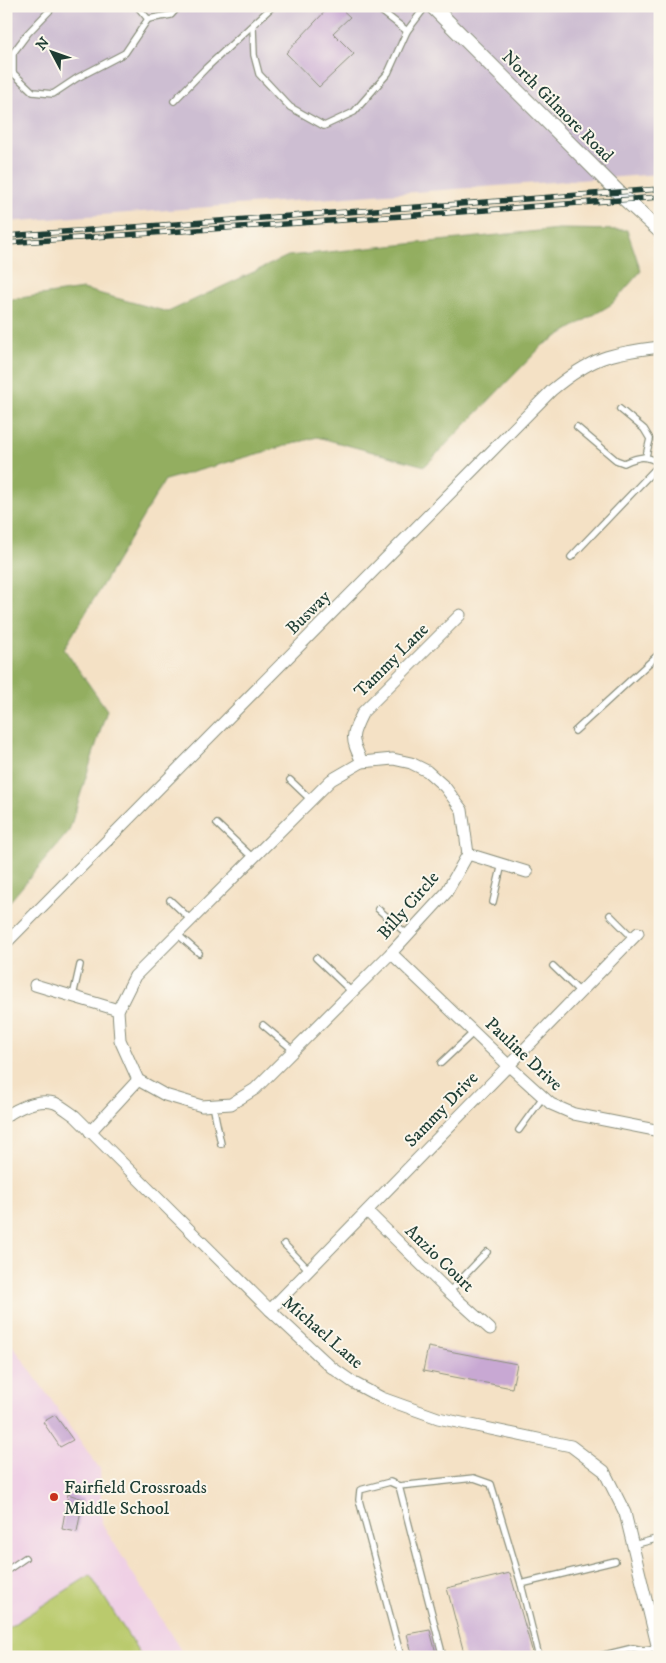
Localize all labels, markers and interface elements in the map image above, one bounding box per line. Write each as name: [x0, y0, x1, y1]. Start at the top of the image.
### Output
north arrow: [28, 28, 78, 78]
text: N: [32, 34, 54, 54]
street label: North Gilmore Road: [497, 46, 618, 167]
street label: Busway: [282, 586, 336, 639]
street label: Tammy Lane: [350, 619, 434, 703]
street label: Billy Circle: [373, 867, 444, 944]
street label: Pauline Drive: [480, 1013, 567, 1096]
street label: Sammy Drive: [400, 1067, 483, 1152]
street label: Anzio Court: [400, 1220, 479, 1297]
street label: Michael Lane: [277, 1292, 367, 1374]
place label: Fairfield Crossroads Middle School: [64, 1477, 207, 1520]
marker: Fairfield Crossroads Middle School: [48, 1491, 60, 1503]

